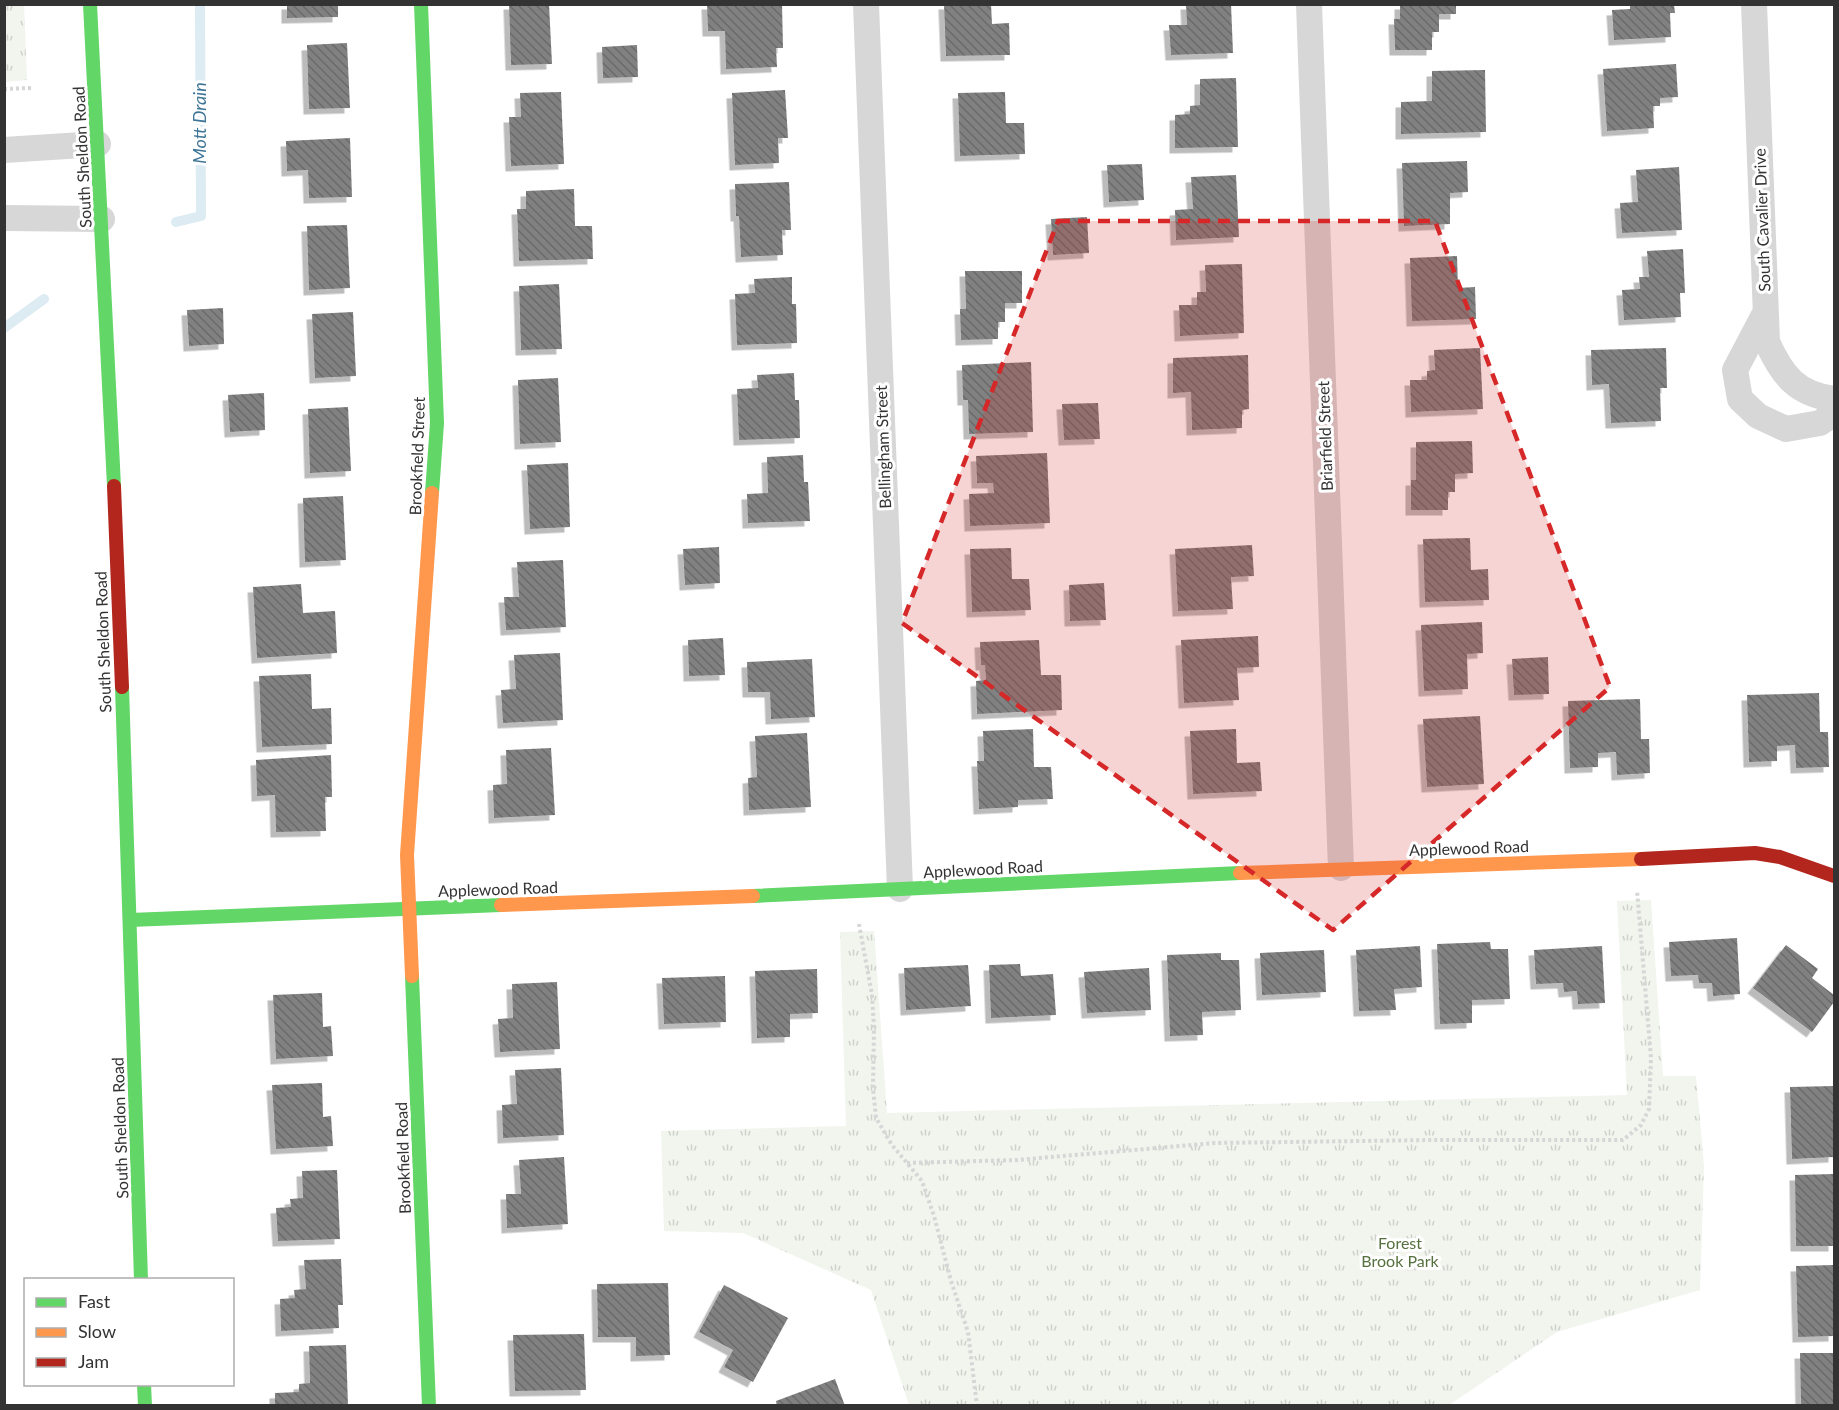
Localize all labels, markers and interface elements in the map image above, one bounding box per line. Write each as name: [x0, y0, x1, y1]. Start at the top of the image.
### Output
water label: Mott Drain: [188, 82, 210, 164]
street label: South Sheldon Road: [68, 86, 95, 228]
street label: South Cavalier Drive: [1749, 148, 1774, 292]
street label: Briarfield Street: [1313, 380, 1336, 491]
street label: Bellingham Street: [871, 385, 894, 509]
street label: Brookfield Street: [405, 396, 428, 516]
street label: South Sheldon Road: [91, 571, 114, 713]
street label: Applewood Road: [1409, 836, 1529, 859]
street label: Applewood Road: [923, 856, 1043, 881]
street label: Applewood Road: [438, 877, 558, 900]
street label: South Sheldon Road: [108, 1057, 131, 1199]
street label: Brookfield Road: [391, 1102, 414, 1214]
park label: Forest Brook Park: [1361, 1233, 1440, 1270]
legend: [24, 1278, 234, 1386]
text: Fast: [78, 1290, 111, 1312]
text: Slow: [78, 1320, 116, 1342]
text: Jam: [78, 1350, 109, 1372]

